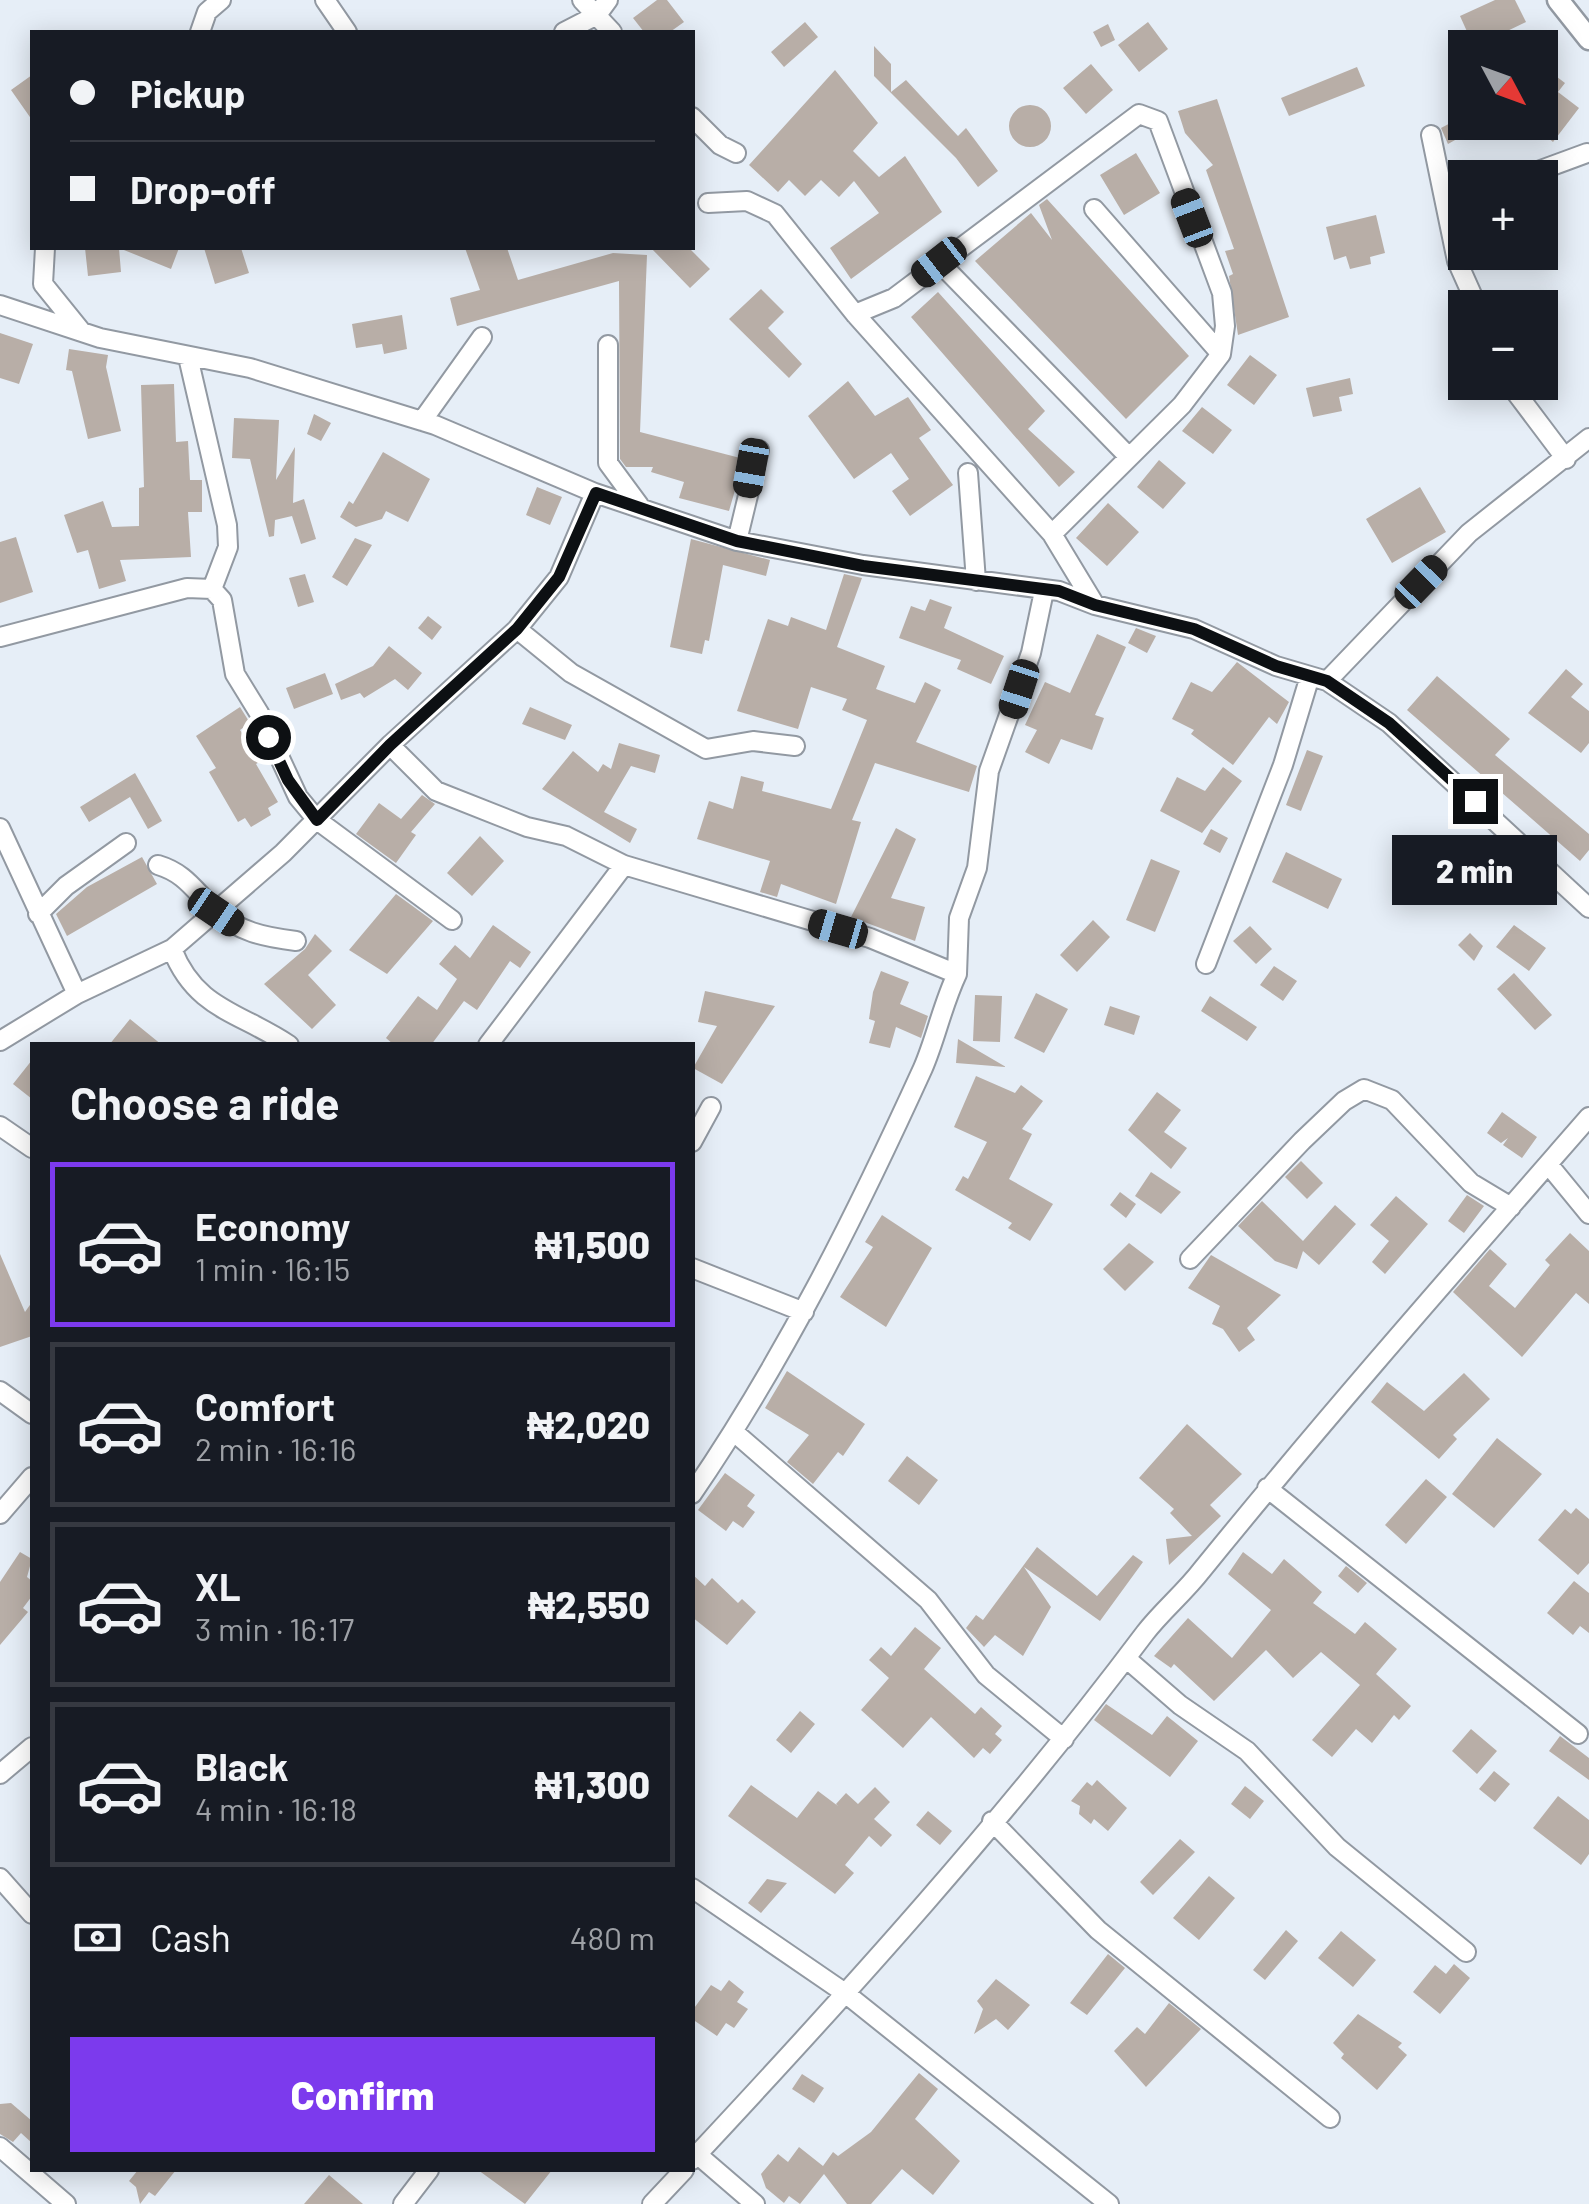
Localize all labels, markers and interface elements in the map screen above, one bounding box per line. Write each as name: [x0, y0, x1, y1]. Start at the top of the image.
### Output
north arrow: [1448, 30, 1558, 140]
map controls: [1448, 30, 1558, 400]
text: Pickup: [130, 70, 245, 116]
button: +: [1448, 160, 1558, 270]
text: Drop-off: [130, 166, 276, 212]
car: [1167, 185, 1217, 251]
car: [906, 232, 972, 292]
button: −: [1448, 290, 1558, 400]
car: [731, 436, 771, 500]
car: [1389, 550, 1453, 614]
car: [995, 656, 1043, 722]
route start: [246, 715, 291, 760]
route end: [1453, 779, 1498, 824]
callout: 2 min: [1392, 836, 1558, 906]
text: 2 min: [1436, 851, 1513, 889]
car: [183, 883, 249, 941]
car: [805, 906, 871, 952]
text: Choose a ride: [70, 1075, 340, 1129]
icon: car: [75, 1200, 165, 1290]
text: Economy: [195, 1203, 350, 1249]
text: ₦1,500: [535, 1221, 650, 1267]
text: 1 min · 16:15: [195, 1249, 350, 1287]
icon: car: [75, 1380, 165, 1470]
text: Comfort: [195, 1383, 335, 1429]
text: ₦2,020: [527, 1401, 650, 1447]
text: 2 min · 16:16: [195, 1429, 356, 1467]
icon: car: [75, 1560, 165, 1650]
text: XL: [195, 1563, 241, 1609]
text: ₦2,550: [528, 1581, 650, 1627]
text: 3 min · 16:17: [195, 1609, 354, 1647]
icon: car: [75, 1740, 165, 1830]
text: Black: [195, 1743, 289, 1789]
text: ₦1,300: [535, 1761, 650, 1807]
text: 4 min · 16:18: [195, 1789, 357, 1827]
icon: cash: [70, 1910, 125, 1965]
text: Cash: [150, 1914, 231, 1960]
text: 480 m: [570, 1918, 655, 1956]
button: Confirm: [70, 2037, 655, 2152]

